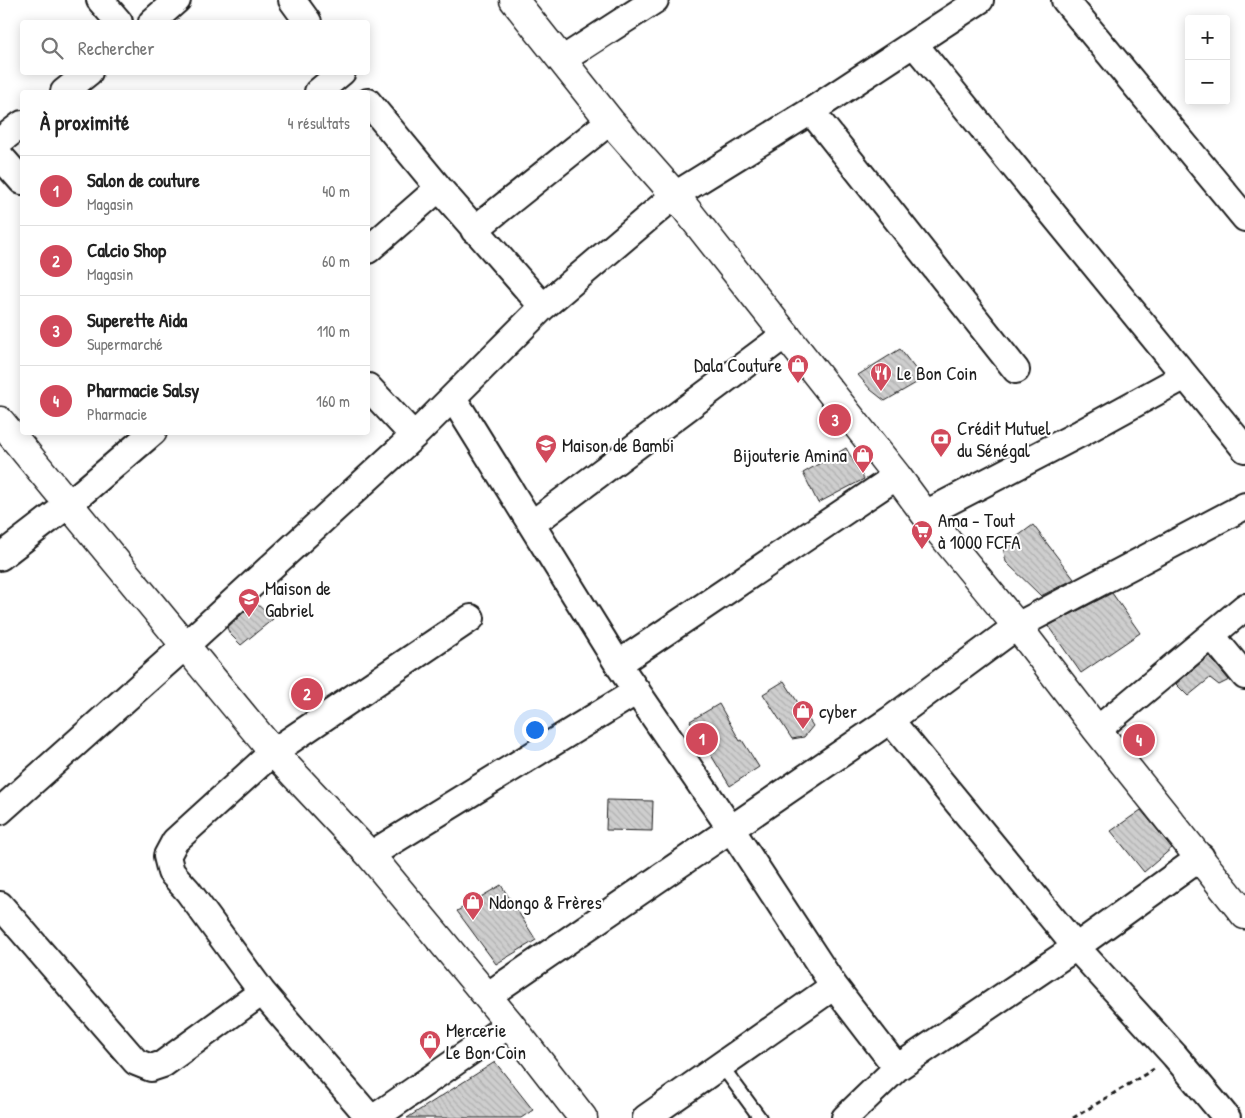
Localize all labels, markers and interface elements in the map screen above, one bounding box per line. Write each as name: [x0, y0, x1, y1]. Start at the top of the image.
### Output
map controls: [1185, 15, 1230, 105]
button: +: [1185, 15, 1230, 60]
search box: [20, 20, 370, 75]
icon: search: [38, 34, 66, 62]
text: Rechercher: [78, 35, 155, 61]
button: −: [1185, 60, 1230, 105]
text: À proximité: [40, 108, 129, 137]
text: 4 résultats: [288, 112, 350, 134]
text: Salon de couture: [87, 167, 200, 193]
text: 1: [53, 180, 59, 202]
text: 40 m: [322, 180, 350, 202]
text: Magasin: [87, 193, 133, 215]
text: Calcio Shop: [87, 237, 166, 263]
text: 2: [52, 250, 60, 272]
text: 60 m: [322, 250, 350, 272]
text: Magasin: [87, 263, 133, 285]
text: Superette Aida: [87, 307, 187, 333]
text: 3: [52, 320, 60, 342]
text: 110 m: [317, 320, 350, 342]
text: Supermarché: [87, 333, 163, 355]
place label: Dala Couture: [694, 352, 782, 378]
shop icon: Dala Couture: [786, 353, 810, 384]
place label: Le Bon Coin: [897, 360, 977, 386]
restaurant icon: Le Bon Coin: [869, 361, 893, 392]
text: Pharmacie Salsy: [87, 377, 199, 403]
text: 4: [53, 390, 59, 412]
text: 160 m: [316, 390, 350, 412]
pin: 3: [819, 401, 851, 439]
text: Pharmacie: [87, 403, 147, 425]
place label: Crédit Mutuel du Sénégal: [957, 415, 1051, 463]
bank icon: Crédit Mutuel du Sénégal: [929, 427, 953, 458]
place label: Maison de Bambi: [562, 432, 674, 458]
school or university icon: Maison de Bambi: [534, 433, 558, 464]
place label: Bijouterie Amina: [733, 442, 848, 468]
shop icon: Bijouterie Amina: [851, 443, 875, 474]
place label: Ama - Tout à 1000 FCFA: [938, 507, 1021, 555]
supermarket icon: Ama - Tout à 1000 FCFA: [910, 519, 934, 550]
place label: Maison de Gabriel: [265, 575, 331, 623]
school or university icon: Maison de Gabriel: [237, 587, 261, 618]
pin: 2: [291, 675, 323, 713]
place label: cyber: [819, 698, 858, 724]
shop icon: cyber: [791, 699, 815, 730]
your location: [522, 717, 548, 743]
pin: 1: [686, 720, 718, 758]
pin: 4: [1123, 721, 1155, 759]
place label: Ndongo & Frères: [489, 889, 602, 915]
shop icon: Ndongo & Frères: [461, 890, 485, 921]
place label: Mercerie Le Bon Coin: [446, 1017, 526, 1065]
shop icon: Mercerie Le Bon Coin: [418, 1029, 442, 1060]

